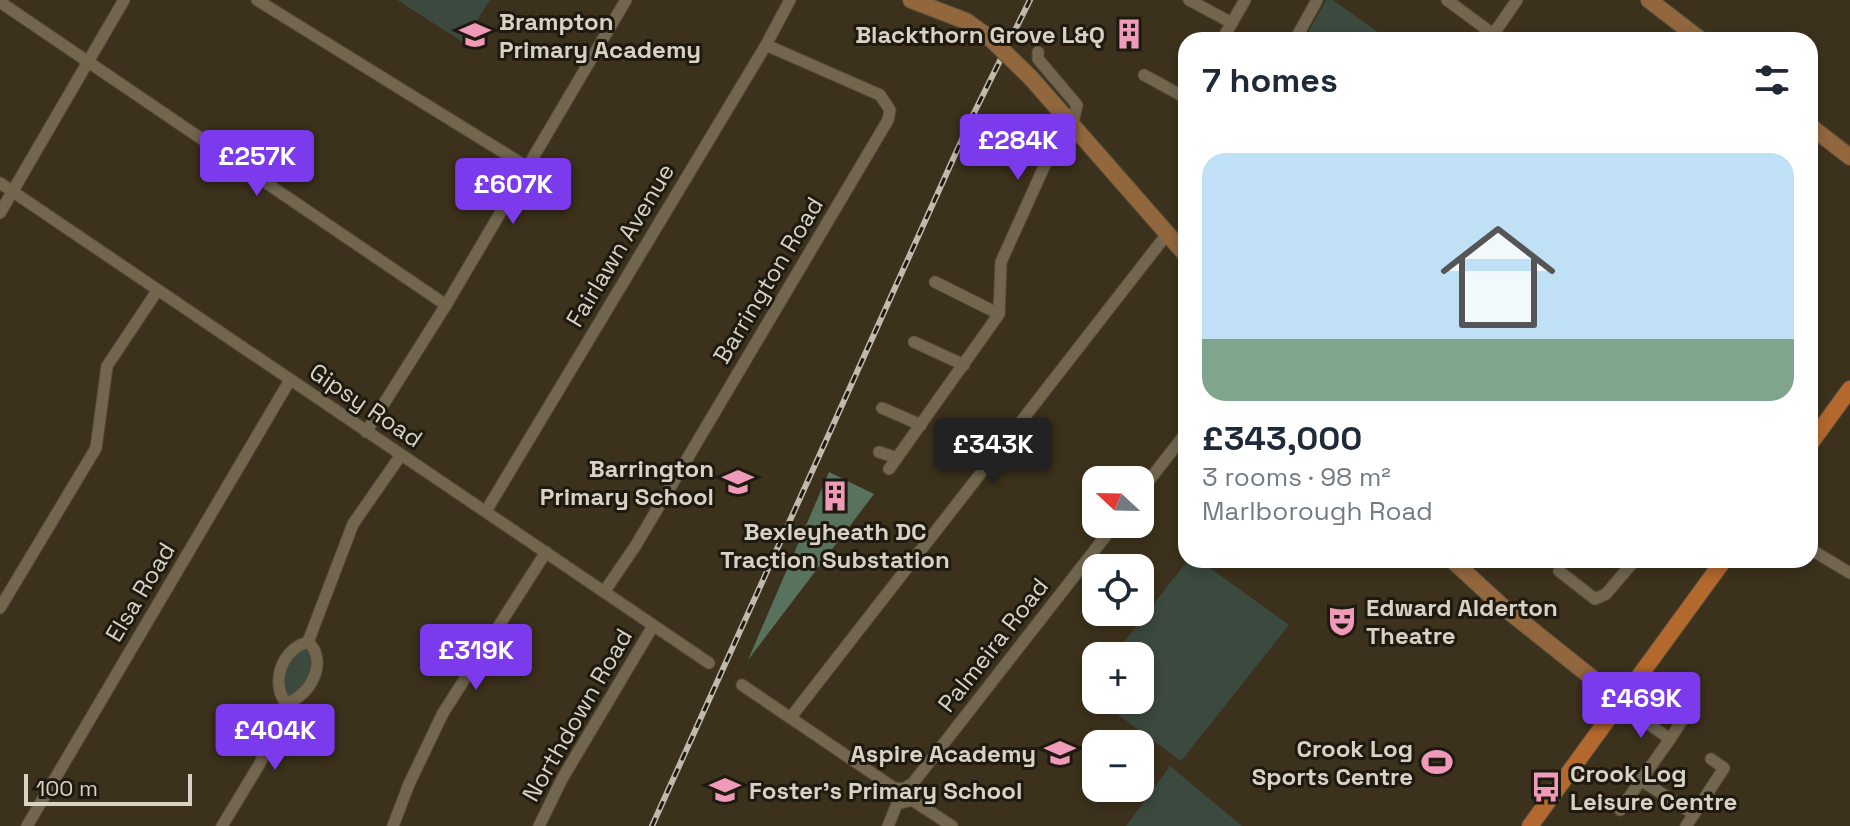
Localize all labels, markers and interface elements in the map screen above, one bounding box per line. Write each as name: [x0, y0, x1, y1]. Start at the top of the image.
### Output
place label: Brampton Primary Academy: [499, 6, 701, 65]
building icon: Blackthorn Grove L&Q: [1112, 17, 1146, 51]
school or university icon: Brampton Primary Academy: [458, 18, 492, 52]
place label: Blackthorn Grove L&Q: [855, 19, 1105, 50]
icon: filters: [1750, 58, 1794, 102]
text: 7 homes: [1202, 59, 1338, 102]
pin: £284K: [962, 114, 1074, 182]
text: £284K: [978, 123, 1058, 157]
pin: £257K: [201, 130, 313, 198]
text: £257K: [218, 139, 296, 173]
pin: £607K: [457, 158, 569, 226]
street label: Fairlawn Avenue: [559, 158, 681, 332]
text: £607K: [473, 167, 553, 201]
street label: Barrington Road: [706, 191, 830, 369]
icon: home: [1426, 205, 1570, 349]
street label: Gipsy Road: [304, 356, 428, 454]
text: £343,000: [1202, 417, 1362, 460]
pin: £343K: [937, 418, 1049, 486]
text: £343K: [952, 427, 1034, 461]
place label: Barrington Primary School: [540, 453, 714, 512]
text: 3 rooms · 98 m²: [1202, 460, 1391, 494]
school or university icon: Barrington Primary School: [721, 465, 755, 499]
north arrow: [1082, 466, 1154, 538]
map controls: [1082, 466, 1154, 802]
building icon: Bexleyheath DC Traction Substation: [818, 479, 852, 513]
text: Marlborough Road: [1202, 494, 1433, 528]
place label: Bexleyheath DC Traction Substation: [720, 516, 950, 575]
street label: Elsa Road: [98, 537, 182, 647]
button: locate: [1082, 554, 1154, 626]
street label: Palmeira Road: [931, 572, 1055, 718]
place label: Edward Alderton Theatre: [1366, 592, 1558, 651]
theatre icon: Edward Alderton Theatre: [1325, 604, 1359, 638]
street label: Northdown Road: [515, 623, 639, 807]
pin: £319K: [420, 624, 532, 692]
text: £319K: [438, 633, 514, 667]
button: +: [1082, 642, 1154, 714]
pin: £469K: [1585, 672, 1697, 740]
text: £469K: [1600, 681, 1682, 715]
pin: £404K: [219, 704, 331, 772]
text: £404K: [234, 713, 316, 747]
button: −: [1082, 730, 1154, 802]
place label: Crook Log Sports Centre: [1252, 733, 1413, 792]
school or university icon: Aspire Academy: [1043, 736, 1077, 770]
place label: Aspire Academy: [851, 738, 1036, 769]
sports icon: Crook Log Sports Centre: [1420, 745, 1454, 779]
place label: Crook Log Leisure Centre: [1570, 758, 1737, 817]
scale bar: [24, 770, 192, 806]
bus stop icon: Crook Log Leisure Centre: [1529, 770, 1563, 804]
school or university icon: Foster's Primary School: [708, 773, 742, 807]
text: 100 m: [36, 774, 98, 802]
place label: Foster's Primary School: [749, 775, 1022, 806]

